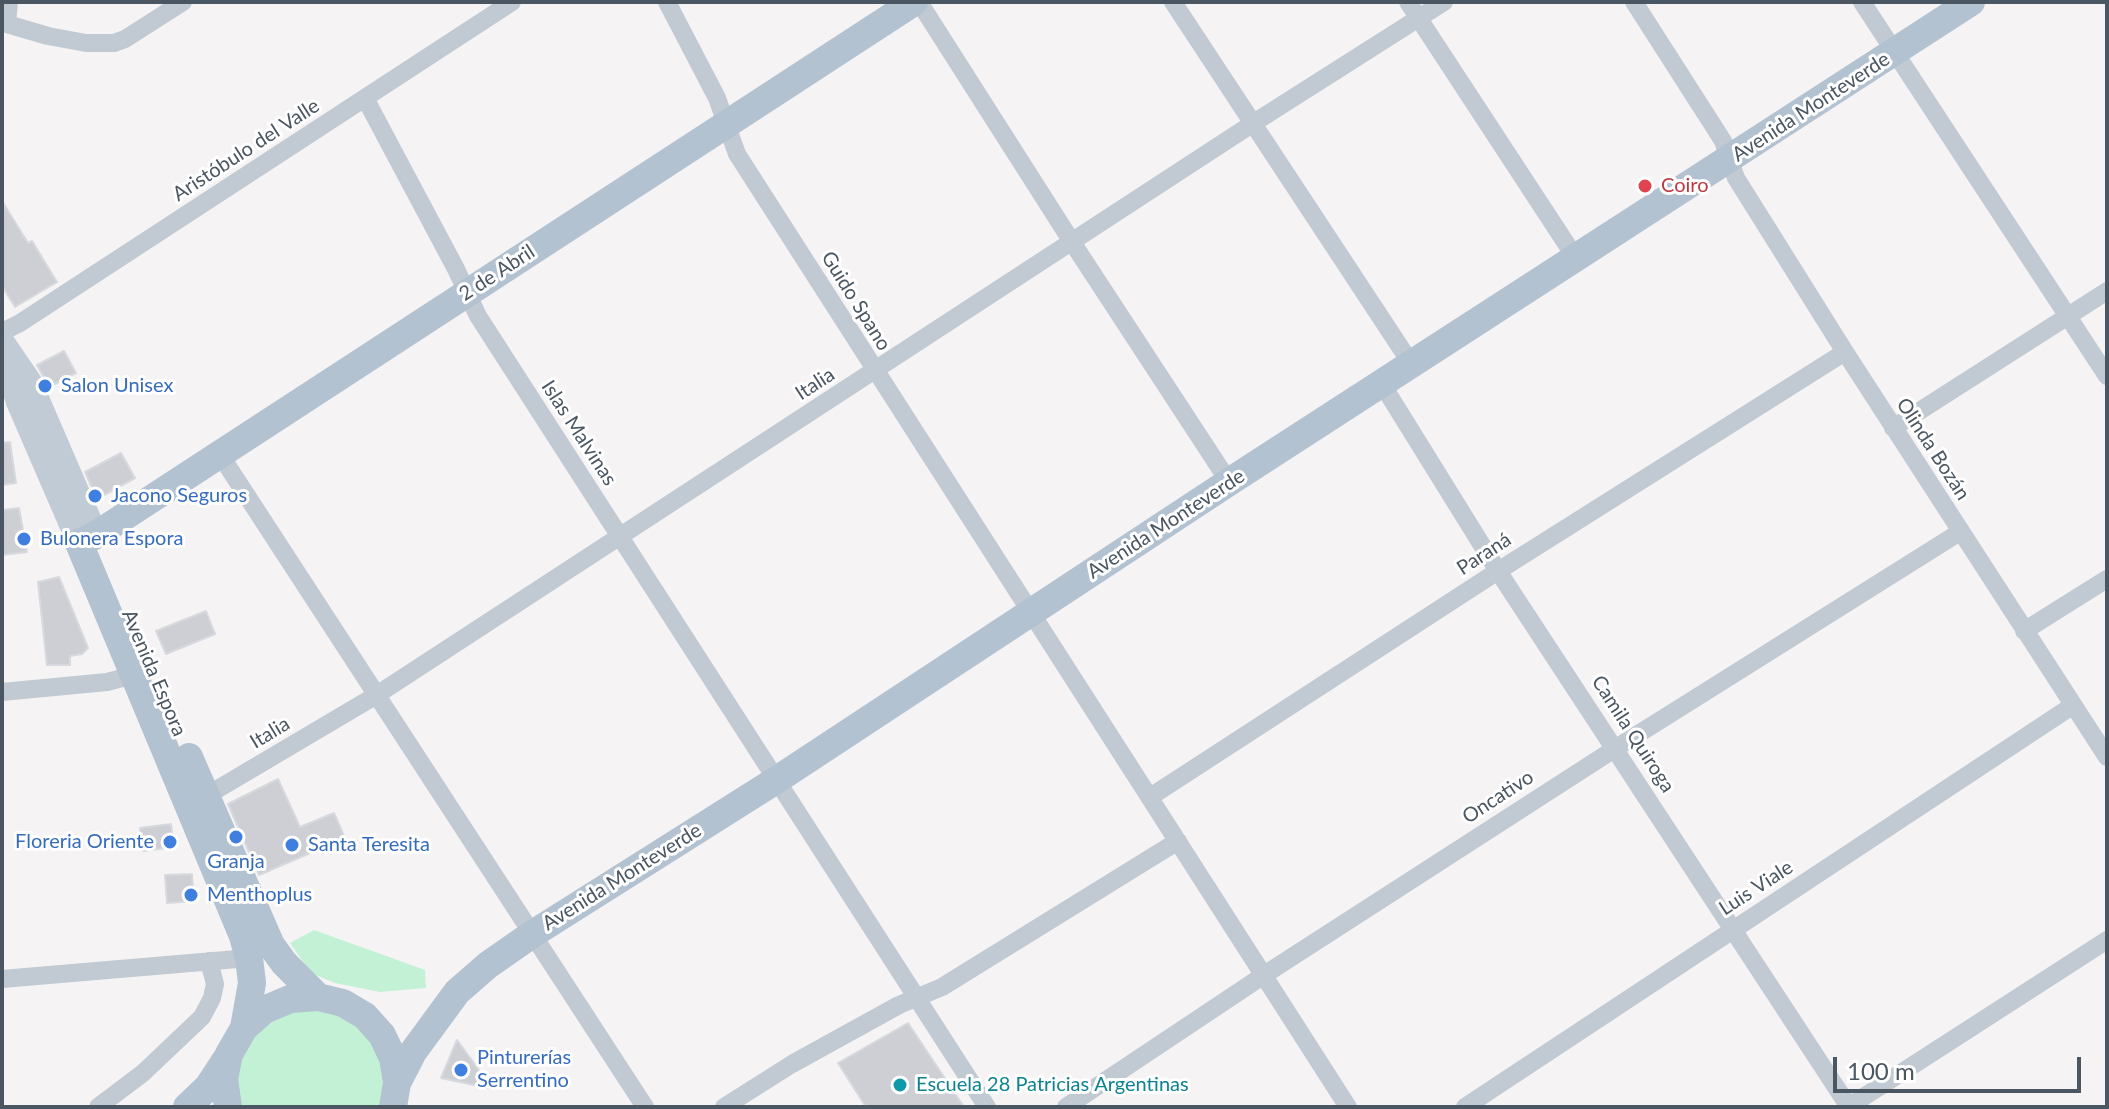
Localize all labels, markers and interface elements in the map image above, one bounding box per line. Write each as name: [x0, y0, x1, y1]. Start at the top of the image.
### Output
street label: Avenida Monteverde: [1728, 47, 1894, 167]
street label: Aristóbulo del Valle: [168, 94, 324, 206]
place label: Coiro: [1661, 174, 1709, 198]
marker: Coiro: [1636, 177, 1654, 195]
street label: 2 de Abril: [455, 240, 539, 306]
street label: Guido Spano: [816, 247, 896, 355]
street label: Italia: [791, 363, 839, 405]
place label: Salon Unisex: [61, 374, 173, 398]
street label: Islas Malvinas: [536, 376, 622, 490]
marker: Salon Unisex: [36, 377, 54, 395]
street label: Olinda Bozán: [1891, 393, 1975, 505]
street label: Avenida Monteverde: [1083, 464, 1249, 584]
place label: Jacono Seguros: [111, 484, 247, 508]
marker: Jacono Seguros: [86, 487, 104, 505]
place label: Bulonera Espora: [40, 527, 183, 551]
street label: Paraná: [1452, 528, 1516, 580]
marker: Bulonera Espora: [15, 530, 33, 548]
street label: Avenida Espora: [117, 606, 191, 740]
street label: Camila Quiroga: [1586, 671, 1680, 797]
street label: Italia: [246, 712, 294, 754]
street label: Oncativo: [1458, 765, 1538, 829]
street label: Avenida Monteverde: [538, 818, 706, 936]
marker: Granja: [227, 828, 245, 846]
place label: Floreria Oriente: [15, 830, 154, 854]
marker: Floreria Oriente: [161, 833, 179, 851]
place label: Santa Teresita: [308, 833, 430, 857]
marker: Santa Teresita: [283, 836, 301, 854]
place label: Granja: [207, 850, 265, 874]
street label: Luis Viale: [1715, 855, 1797, 921]
place label: Menthoplus: [207, 883, 312, 907]
marker: Menthoplus: [182, 886, 200, 904]
scale bar: [1837, 1041, 2085, 1091]
place label: Pinturerías Serrentino: [477, 1046, 571, 1093]
text: 100 m: [1847, 1056, 1915, 1085]
marker: Pinturerías Serrentino: [452, 1061, 470, 1079]
place label: Escuela 28 Patricias Argentinas: [916, 1073, 1189, 1097]
marker: Escuela 28 Patricias Argentinas: [891, 1076, 909, 1094]

